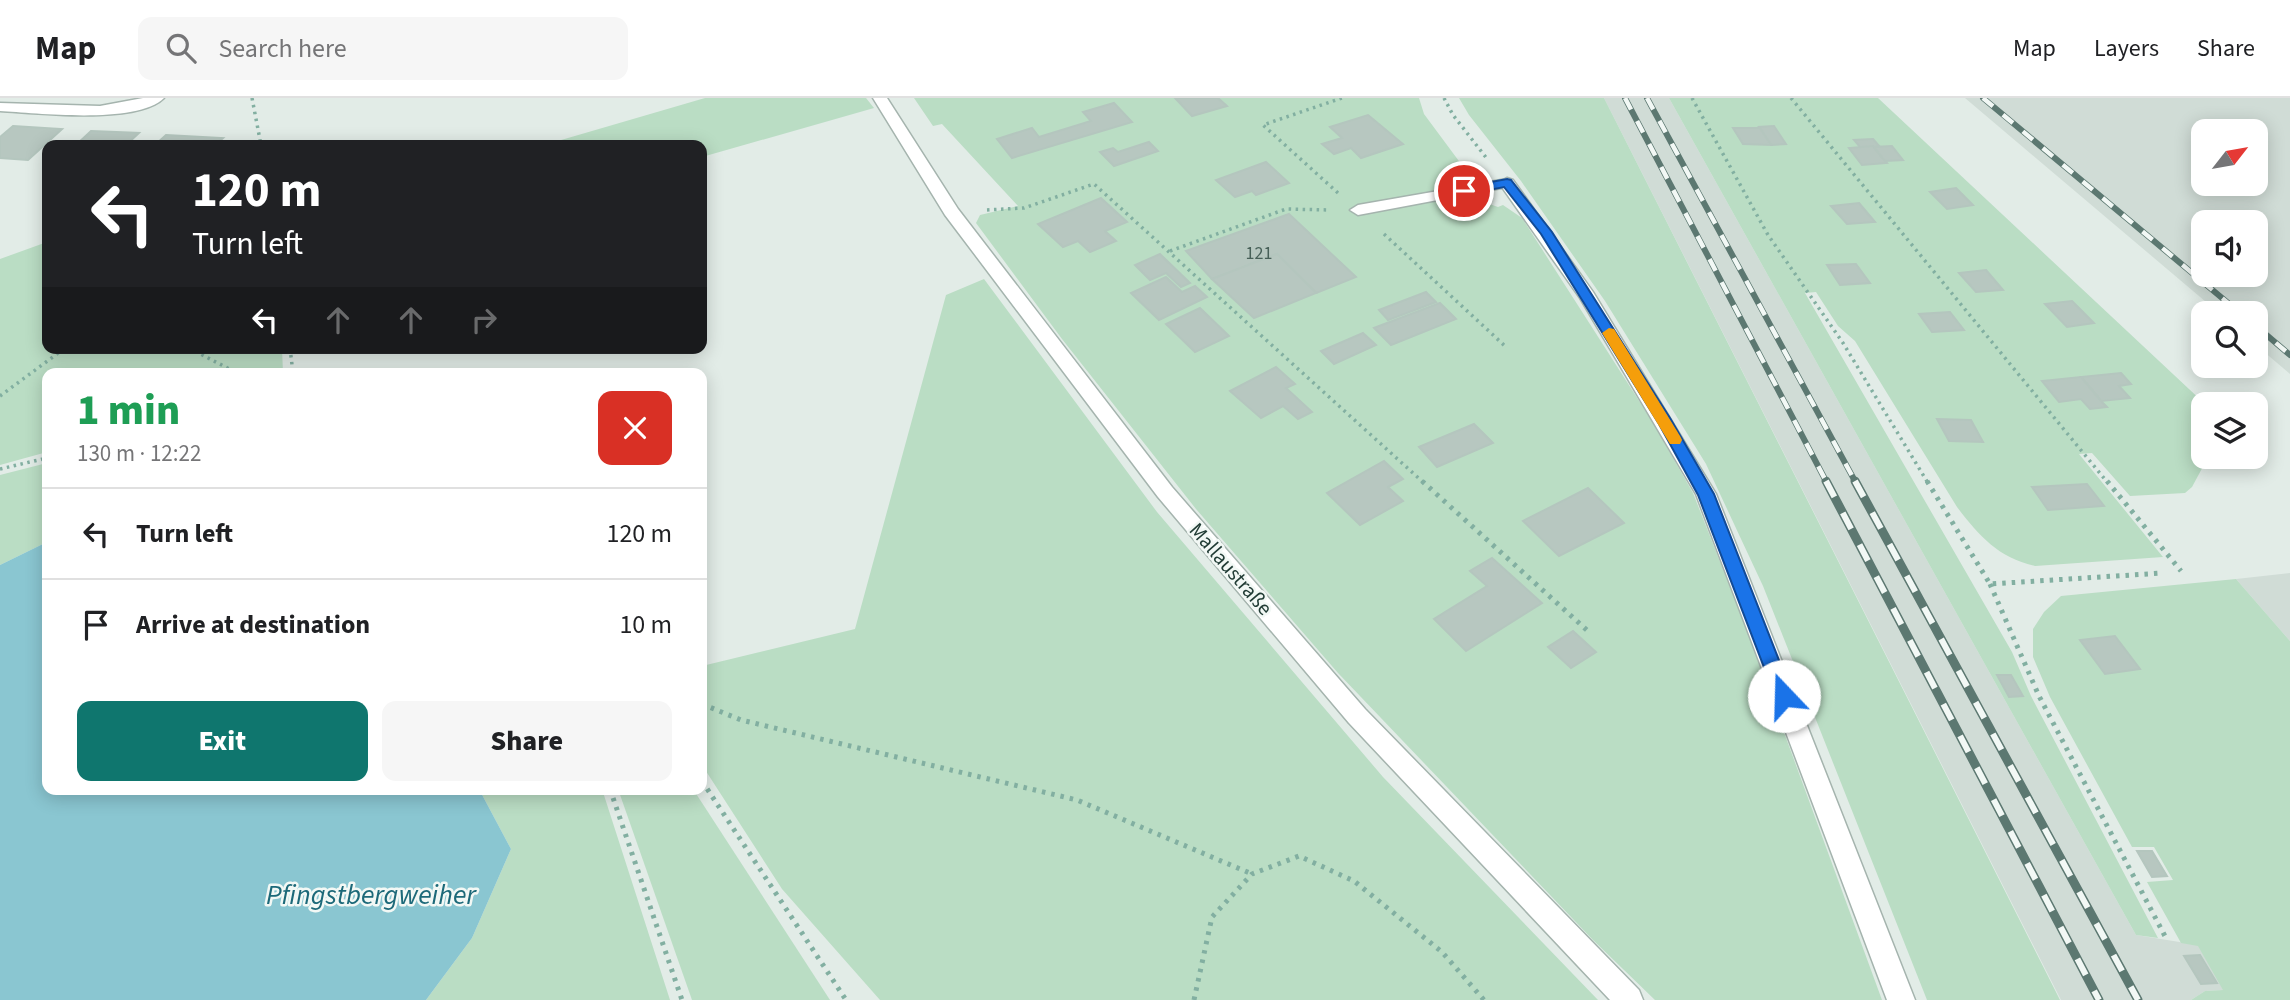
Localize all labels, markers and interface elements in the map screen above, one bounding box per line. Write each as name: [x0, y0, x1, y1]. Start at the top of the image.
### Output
search box: [138, 17, 628, 80]
text: Map: [35, 25, 96, 72]
icon: search: [162, 29, 200, 67]
text: Search here: [218, 30, 347, 67]
text: Map: [2013, 31, 2056, 66]
text: Layers: [2094, 31, 2159, 66]
text: Share: [2197, 31, 2255, 66]
north arrow: [2191, 119, 2268, 196]
map controls: [2191, 119, 2268, 469]
text: 120 m: [192, 156, 321, 226]
pin: [1434, 161, 1494, 221]
icon: left: [77, 168, 168, 259]
icon: arrive: [1445, 172, 1483, 210]
button: sound: [2191, 210, 2268, 287]
text: Turn left: [192, 221, 303, 267]
house number: 121: [1246, 241, 1272, 266]
icon: left: [246, 301, 284, 339]
icon: ahead: [319, 301, 357, 339]
icon: ahead: [392, 301, 430, 339]
icon: right: [465, 301, 503, 339]
button: search: [2191, 301, 2268, 378]
text: 1 min: [77, 381, 180, 441]
button: close: [598, 391, 672, 465]
button: layers: [2191, 392, 2268, 469]
text: 130 m · 12:22: [77, 437, 201, 470]
icon: left: [77, 515, 115, 553]
text: Turn left: [136, 515, 233, 552]
text: 120 m: [606, 515, 672, 552]
street label: Mallaustraße: [1182, 516, 1280, 622]
icon: arrive: [77, 606, 115, 644]
text: Arrive at destination: [136, 606, 370, 643]
text: 10 m: [619, 606, 672, 643]
position arrow: [1747, 659, 1821, 733]
button: Exit: [77, 701, 368, 781]
button: Share: [382, 701, 672, 781]
water label: Pfingstbergweiher: [266, 875, 477, 915]

